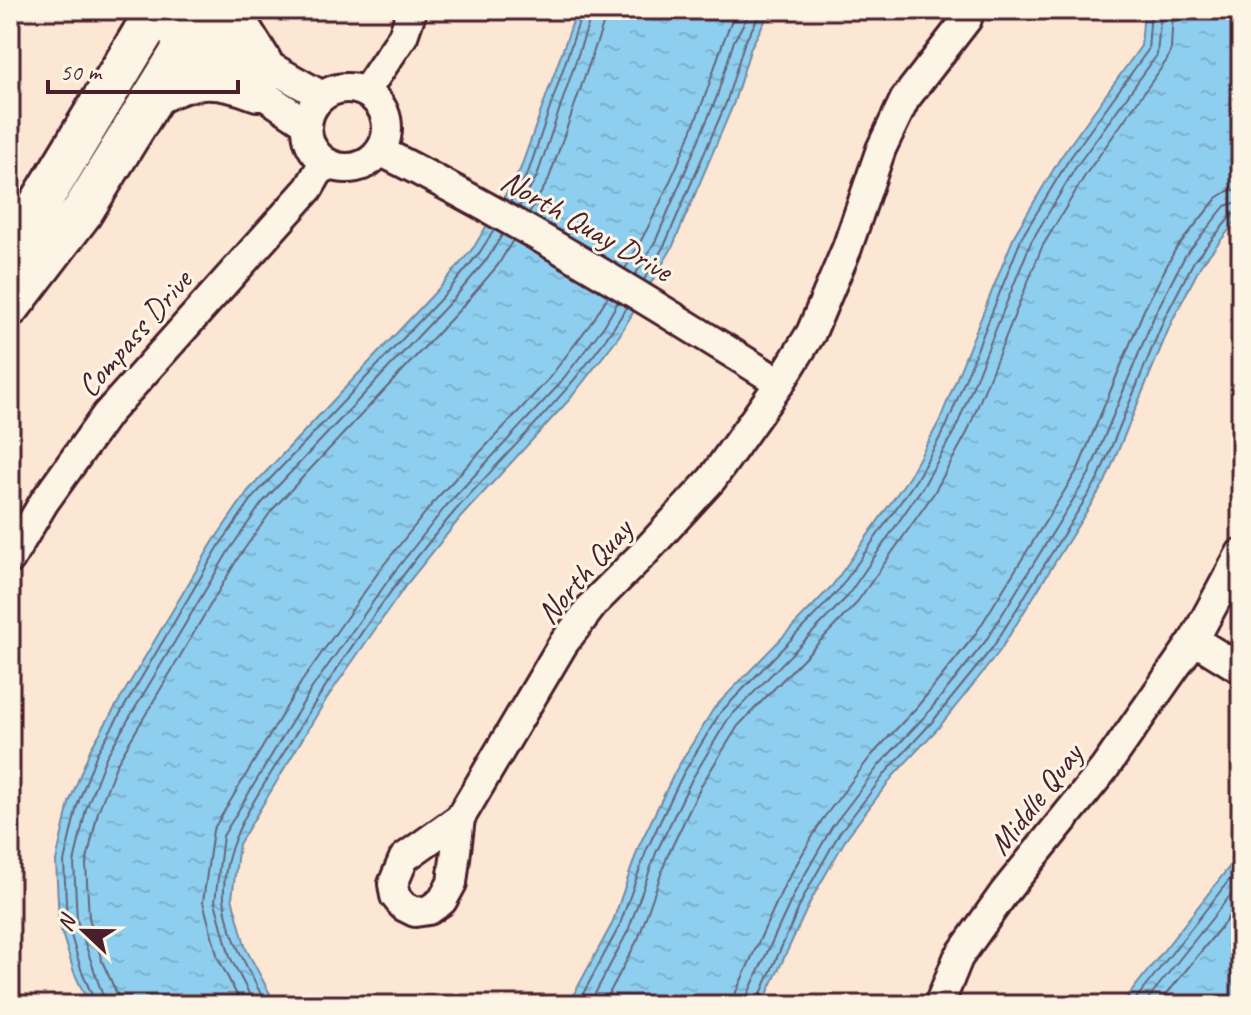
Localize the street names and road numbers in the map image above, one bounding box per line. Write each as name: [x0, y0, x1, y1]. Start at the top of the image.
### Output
street label: North Quay Drive: [494, 160, 682, 292]
street label: Compass Drive: [68, 259, 203, 406]
street label: North Quay: [527, 508, 643, 632]
street label: Middle Quay: [979, 733, 1094, 863]

